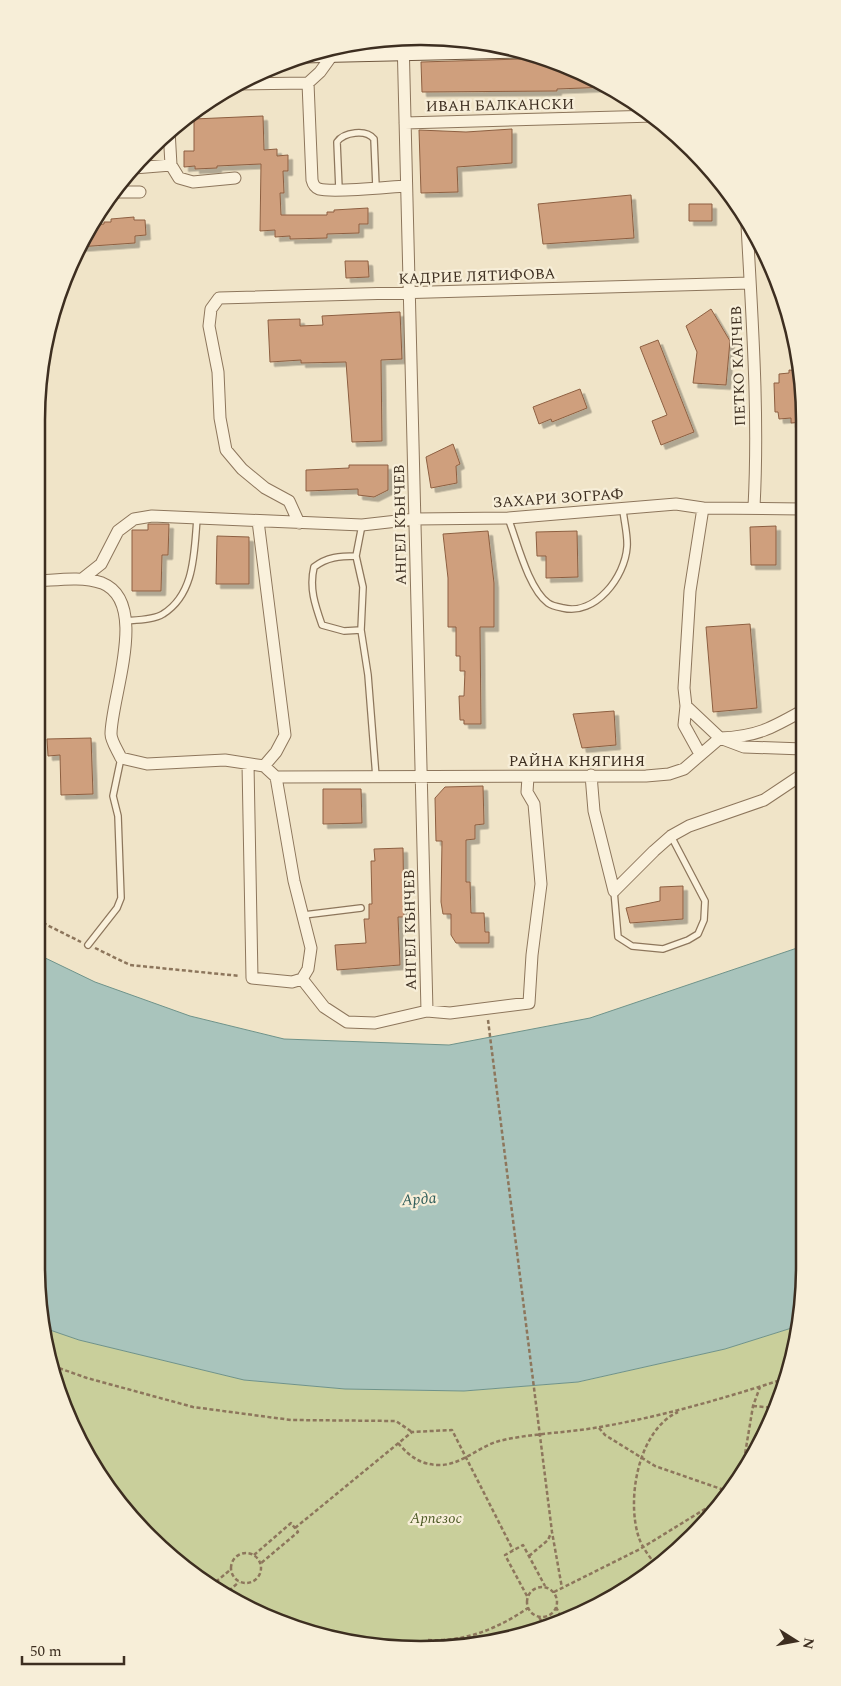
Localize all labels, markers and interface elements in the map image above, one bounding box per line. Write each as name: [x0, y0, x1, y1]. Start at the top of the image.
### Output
street label: ИВАН БАЛКАНСКИ: [425, 93, 575, 118]
street label: КАДРИЕ ЛЯТИФОВА: [398, 262, 556, 291]
street label: ПЕТКО КАЛЧЕВ: [725, 305, 752, 427]
street label: АНГЕЛ КЪНЧЕВ: [388, 464, 413, 586]
street label: ЗАХАРИ ЗОГРАФ: [492, 482, 625, 515]
street label: РАЙНА КНЯГИНЯ: [509, 750, 645, 773]
street label: АНГЕЛ КЪНЧЕВ: [398, 869, 423, 991]
water label: Арда: [400, 1186, 437, 1212]
park label: Арпезос: [409, 1507, 463, 1530]
north arrow: [771, 1616, 821, 1666]
scale bar: [22, 1634, 125, 1666]
text: N: [797, 1636, 820, 1651]
text: 50 m: [30, 1640, 62, 1663]

